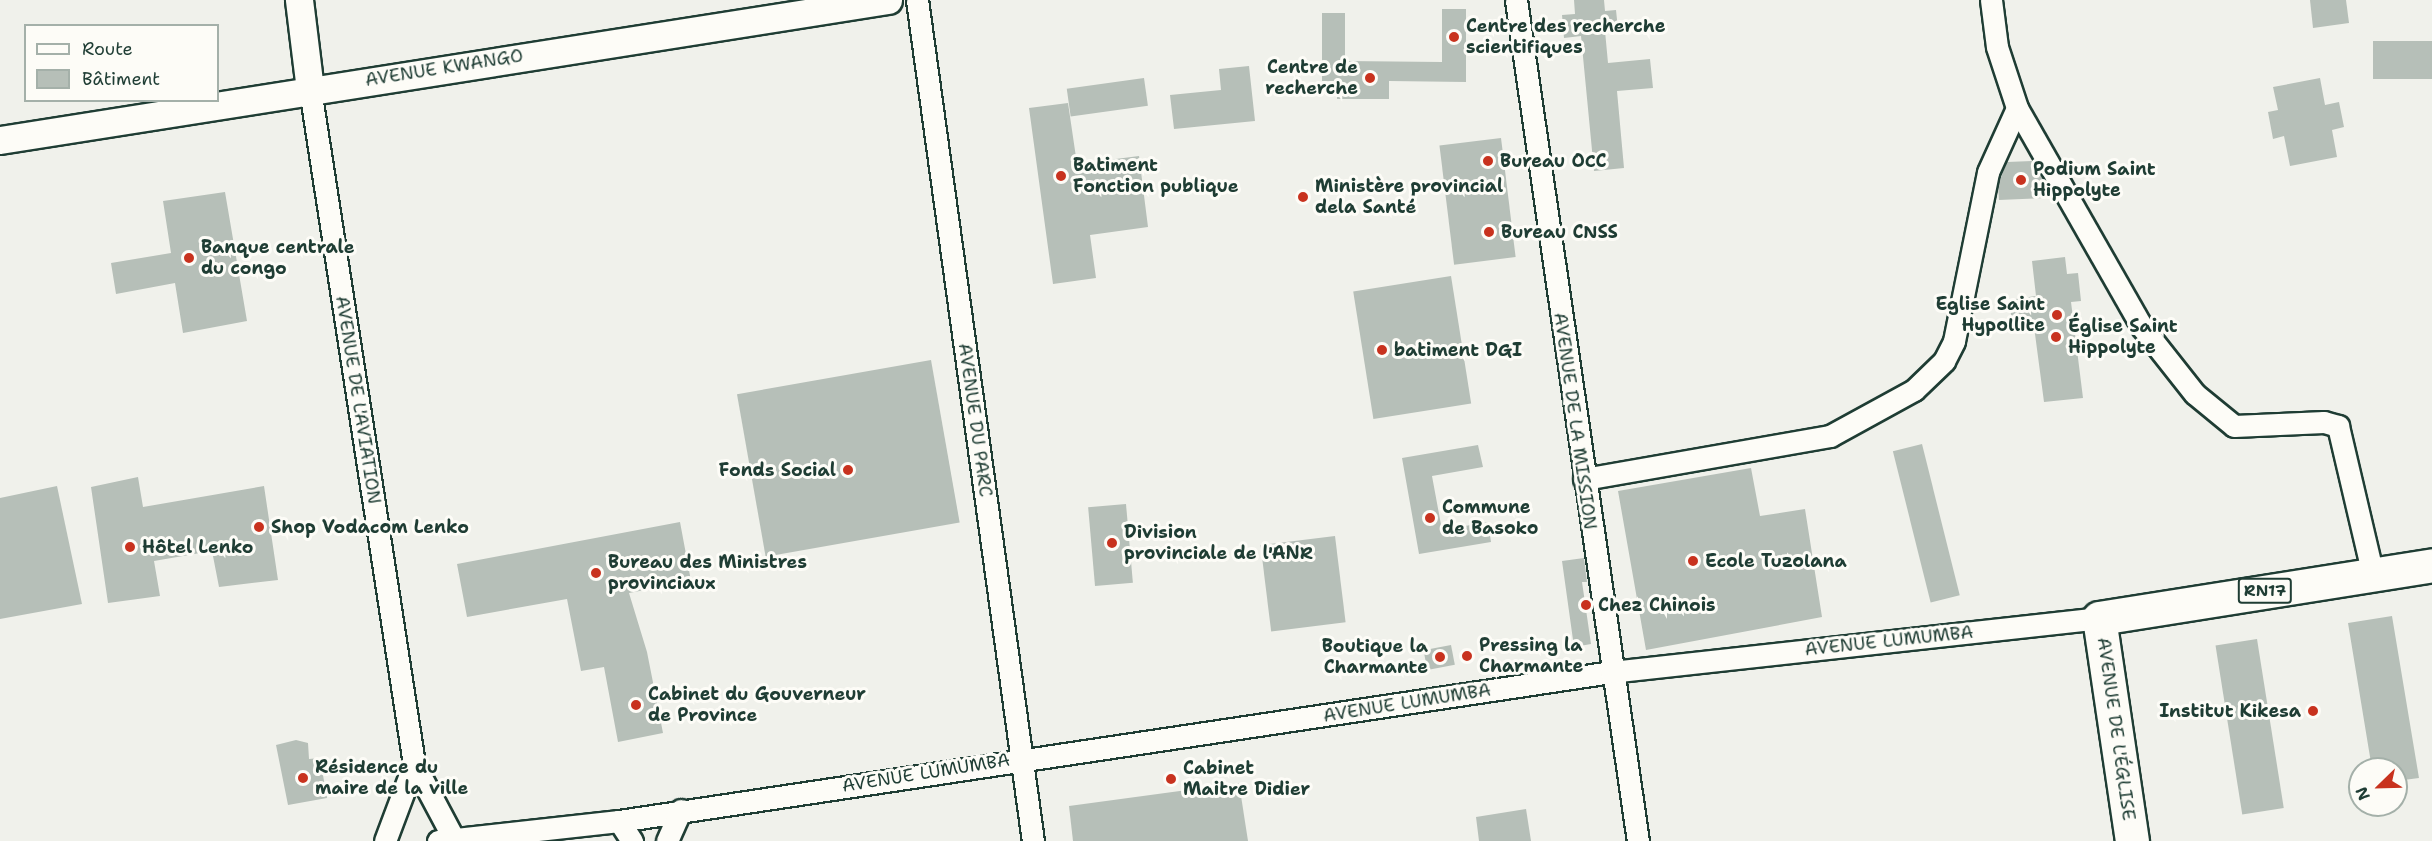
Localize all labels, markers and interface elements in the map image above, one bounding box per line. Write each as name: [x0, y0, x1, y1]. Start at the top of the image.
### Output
place label: Centre des recherche scientifiques: [1466, 16, 1666, 58]
legend: [24, 24, 219, 102]
marker: Centre des recherche scientifiques: [1447, 30, 1461, 44]
text: Route: [82, 37, 133, 61]
street label: AVENUE KWANGO: [363, 45, 525, 91]
place label: Centre de recherche: [1265, 57, 1358, 100]
text: Bâtiment: [82, 67, 160, 91]
marker: Centre de recherche: [1363, 71, 1377, 85]
place label: Bureau OCC: [1500, 150, 1607, 172]
marker: Bureau OCC: [1481, 154, 1495, 168]
place label: Batiment Fonction publique: [1073, 155, 1239, 198]
place label: Podium Saint Hippolyte: [2033, 159, 2155, 201]
marker: Batiment Fonction publique: [1054, 169, 1068, 183]
marker: Podium Saint Hippolyte: [2014, 173, 2028, 187]
place label: Ministère provincial dela Santé: [1315, 176, 1503, 219]
marker: Ministère provincial dela Santé: [1296, 190, 1310, 204]
place label: Bureau CNSS: [1501, 221, 1618, 243]
marker: Bureau CNSS: [1482, 225, 1496, 239]
place label: Banque centrale du congo: [201, 237, 354, 280]
marker: Banque centrale du congo: [182, 251, 196, 265]
street label: AVENUE DE L'AVIATION: [331, 294, 385, 506]
place label: Eglise Saint Hypollite: [1935, 294, 2045, 336]
marker: Eglise Saint Hypollite: [2050, 308, 2064, 322]
street label: AVENUE DE LA MISSION: [1549, 311, 1601, 531]
place label: Église Saint Hippolyte: [2068, 316, 2178, 358]
marker: Église Saint Hippolyte: [2049, 330, 2063, 344]
place label: batiment DGI: [1394, 339, 1522, 361]
street label: AVENUE DU PARC: [954, 342, 996, 498]
marker: batiment DGI: [1375, 343, 1389, 357]
place label: Fonds Social: [719, 459, 836, 481]
marker: Fonds Social: [841, 463, 855, 477]
place label: Commune de Basoko: [1442, 497, 1538, 540]
marker: Commune de Basoko: [1423, 511, 1437, 525]
place label: Shop Vodacom Lenko: [271, 516, 469, 538]
marker: Shop Vodacom Lenko: [252, 520, 266, 534]
place label: Division provinciale de l'ANR: [1124, 522, 1313, 564]
place label: Hôtel Lenko: [142, 536, 253, 558]
marker: Division provinciale de l'ANR: [1105, 536, 1119, 550]
marker: Hôtel Lenko: [123, 540, 137, 554]
place label: Ecole Tuzolana: [1705, 550, 1847, 572]
place label: Bureau des Ministres provinciaux: [608, 552, 807, 594]
marker: Ecole Tuzolana: [1686, 554, 1700, 568]
marker: Bureau des Ministres provinciaux: [589, 566, 603, 580]
road number: RN17: [2236, 578, 2294, 604]
place label: Chez Chinois: [1598, 594, 1716, 616]
marker: Chez Chinois: [1579, 598, 1593, 612]
street label: AVENUE LUMUMBA: [1804, 621, 1974, 661]
place label: Pressing la Charmante: [1479, 635, 1583, 678]
place label: Boutique la Charmante: [1322, 636, 1428, 678]
street label: AVENUE DE L'ÉGLISE: [2092, 636, 2140, 822]
marker: Pressing la Charmante: [1460, 649, 1474, 663]
marker: Boutique la Charmante: [1433, 650, 1447, 664]
street label: AVENUE LUMUMBA: [1322, 679, 1492, 727]
place label: Cabinet du Gouverneur de Province: [648, 684, 866, 726]
marker: Cabinet du Gouverneur de Province: [629, 698, 643, 712]
place label: Institut Kikesa: [2159, 700, 2301, 722]
marker: Institut Kikesa: [2306, 704, 2320, 718]
street label: AVENUE LUMUMBA: [841, 749, 1011, 797]
place label: Résidence du maire de la ville: [315, 757, 468, 800]
north arrow: [2348, 757, 2408, 817]
place label: Cabinet Maitre Didier: [1183, 758, 1310, 800]
marker: Résidence du maire de la ville: [296, 771, 310, 785]
marker: Cabinet Maitre Didier: [1164, 772, 1178, 786]
text: N: [2351, 784, 2375, 803]

